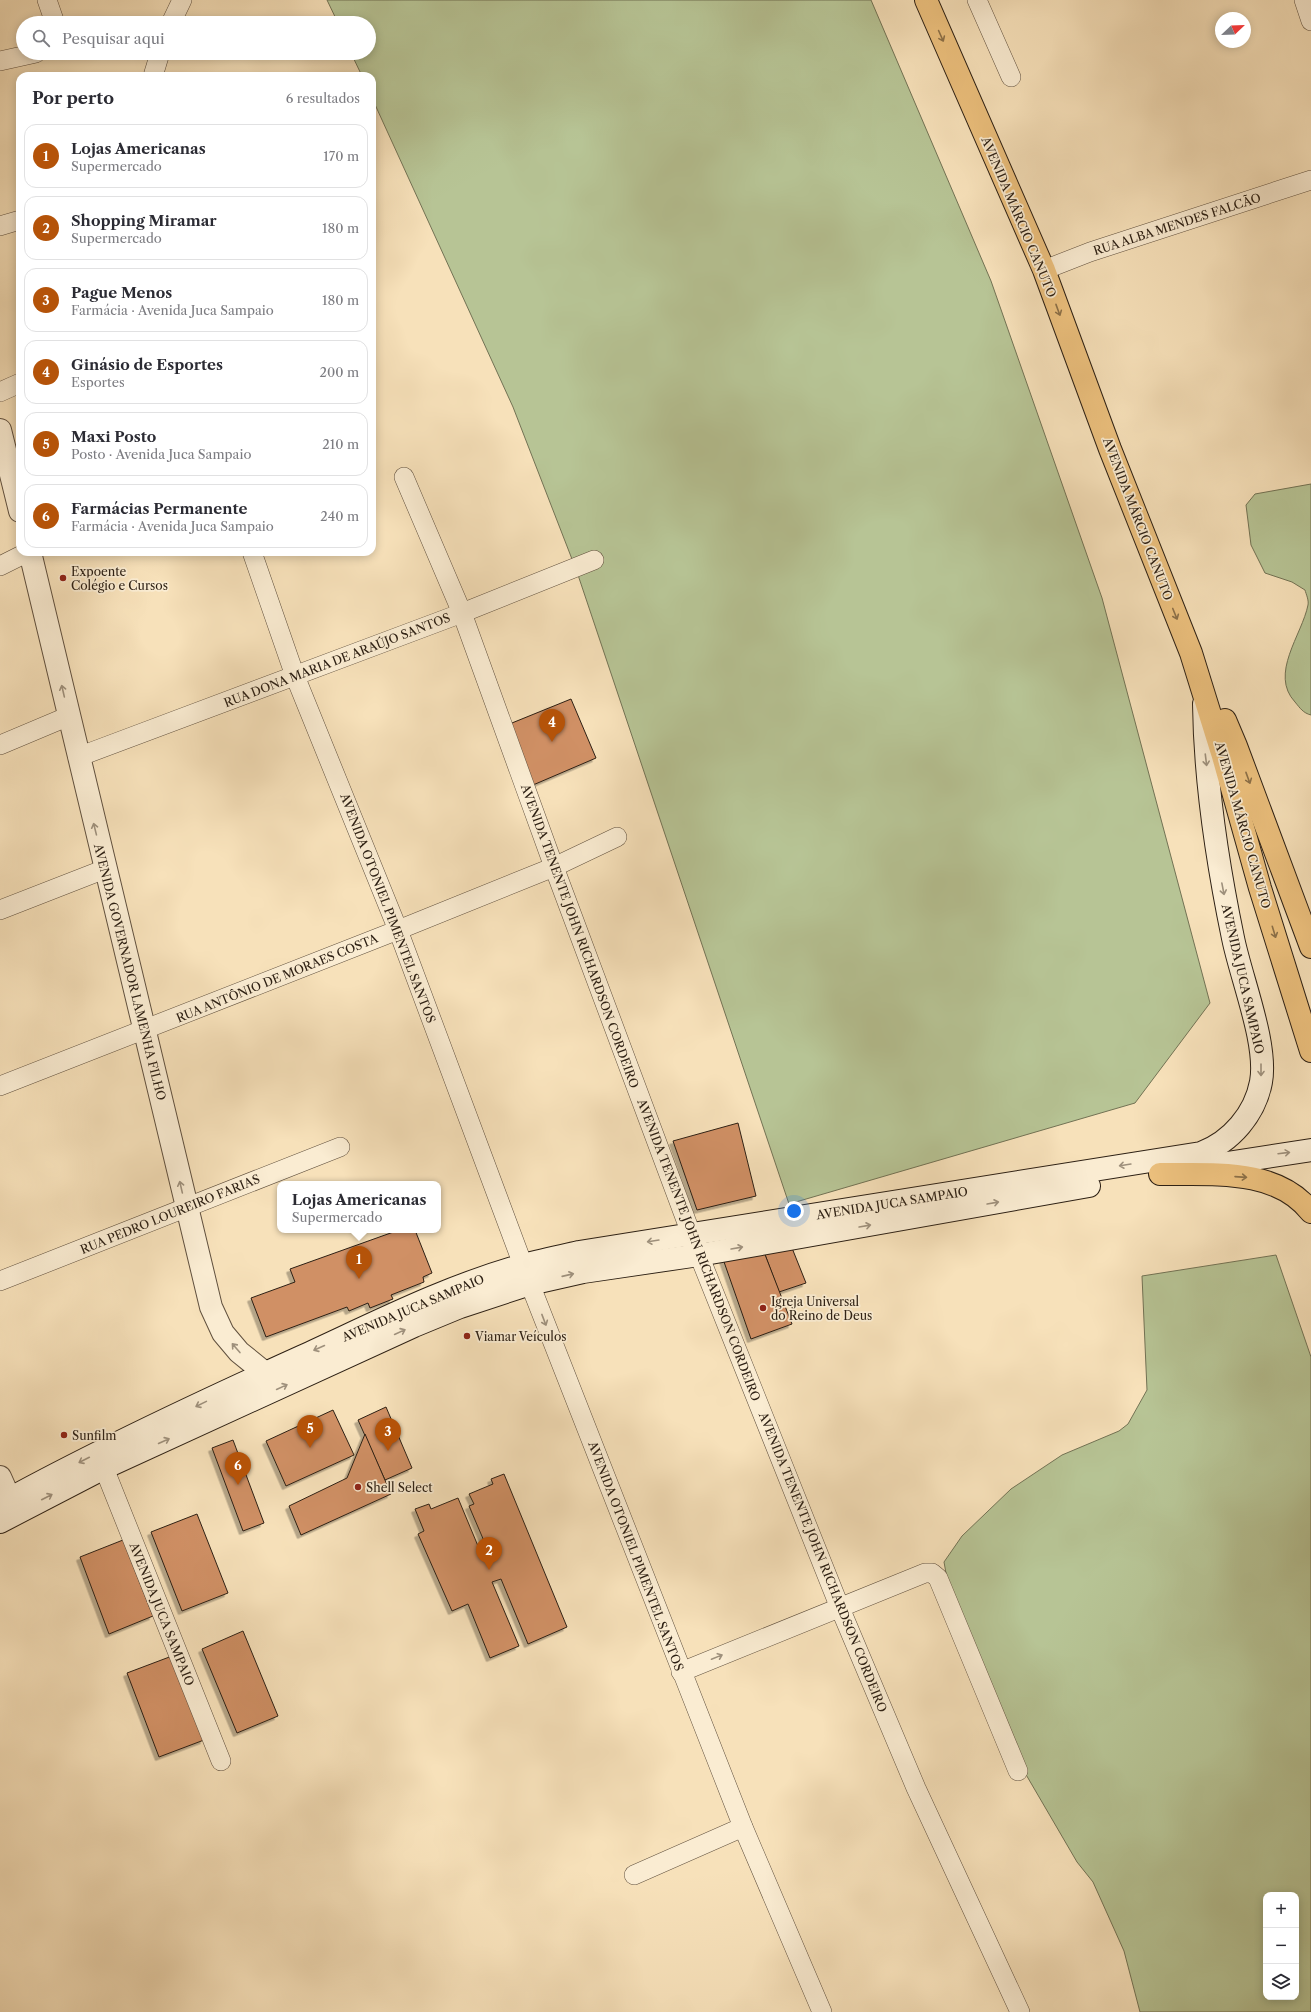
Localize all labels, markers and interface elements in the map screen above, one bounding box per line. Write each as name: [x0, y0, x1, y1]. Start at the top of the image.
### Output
north arrow: [1215, 12, 1251, 48]
search box: [16, 16, 376, 60]
icon: search: [30, 27, 52, 49]
text: Pesquisar aqui: [62, 29, 165, 48]
one-way arrow: [938, 29, 946, 41]
text: Por perto: [32, 88, 114, 108]
text: 6 resultados: [286, 90, 360, 106]
street label: AVENIDA MÁRCIO CANUTO: [978, 133, 1061, 300]
text: Lojas Americanas: [71, 139, 206, 158]
text: 1: [43, 148, 49, 164]
text: 170 m: [323, 148, 359, 164]
text: Supermercado: [71, 158, 162, 174]
street label: RUA ALBA MENDES FALCÃO: [1091, 189, 1263, 258]
text: Shopping Miramar: [71, 211, 217, 230]
text: 2: [42, 220, 50, 236]
text: 180 m: [322, 220, 359, 236]
text: Supermercado: [71, 230, 162, 246]
text: Pague Menos: [71, 283, 172, 302]
text: 3: [42, 292, 50, 308]
text: 180 m: [322, 292, 359, 308]
text: Farmácia · Avenida Juca Sampaio: [71, 302, 274, 318]
one-way arrow: [1055, 303, 1063, 315]
text: Ginásio de Esportes: [71, 355, 223, 374]
text: 4: [42, 364, 50, 380]
text: 200 m: [319, 364, 359, 380]
text: Esportes: [71, 374, 125, 390]
text: Maxi Posto: [71, 427, 156, 446]
street label: AVENIDA MÁRCIO CANUTO: [1100, 434, 1177, 602]
text: 5: [42, 436, 50, 452]
text: 210 m: [322, 436, 359, 452]
text: Posto · Avenida Juca Sampaio: [71, 446, 251, 462]
text: Farmácias Permanente: [71, 499, 248, 518]
text: 6: [42, 508, 50, 524]
text: 240 m: [320, 508, 359, 524]
text: Farmácia · Avenida Juca Sampaio: [71, 518, 274, 534]
place label: Expoente Colégio e Cursos: [71, 564, 168, 593]
marker: Expoente Colégio e Cursos: [58, 573, 68, 583]
one-way arrow: [1172, 608, 1180, 620]
street label: RUA DONA MARIA DE ARAÚJO SANTOS: [221, 609, 452, 710]
one-way arrow: [59, 685, 67, 698]
pin: 4: [539, 709, 565, 742]
street label: AVENIDA MÁRCIO CANUTO: [1212, 739, 1275, 910]
one-way arrow: [1202, 753, 1210, 766]
one-way arrow: [1245, 771, 1252, 784]
street label: AVENIDA TENENTE JOHN RICHARDSON CORDEIRO: [517, 781, 642, 1090]
street label: AVENIDA OTONIEL PIMENTEL SANTOS: [337, 790, 439, 1025]
one-way arrow: [91, 823, 99, 836]
street label: AVENIDA GOVERNADOR LAMENHA FILHO: [91, 841, 169, 1102]
one-way arrow: [1220, 882, 1228, 895]
street label: AVENIDA JUCA SAMPAIO: [1218, 902, 1268, 1055]
one-way arrow: [1271, 925, 1278, 938]
street label: RUA ANTÔNIO DE MORAES COSTA: [173, 929, 381, 1025]
one-way arrow: [1257, 1063, 1265, 1076]
street label: AVENIDA TENENTE JOHN RICHARDSON CORDEIRO: [634, 1096, 764, 1403]
one-way arrow: [1277, 1150, 1290, 1157]
one-way arrow: [1119, 1161, 1132, 1169]
street label: RUA PEDRO LOUREIRO FARIAS: [78, 1171, 262, 1257]
one-way arrow: [1234, 1174, 1247, 1181]
one-way arrow: [177, 1180, 185, 1193]
popup: [277, 1181, 441, 1233]
street label: AVENIDA JUCA SAMPAIO: [814, 1184, 969, 1223]
text: Lojas Americanas: [292, 1190, 426, 1209]
one-way arrow: [986, 1199, 999, 1207]
your location: [784, 1201, 804, 1221]
text: Supermercado: [292, 1209, 382, 1225]
one-way arrow: [858, 1222, 871, 1230]
one-way arrow: [647, 1237, 660, 1245]
one-way arrow: [730, 1244, 743, 1252]
pin: 1: [346, 1246, 372, 1279]
street label: AVENIDA JUCA SAMPAIO: [339, 1271, 486, 1345]
one-way arrow: [561, 1271, 574, 1279]
place label: Igreja Universal do Reino de Deus: [771, 1294, 872, 1323]
marker: Igreja Universal do Reino de Deus: [758, 1303, 768, 1313]
one-way arrow: [540, 1314, 548, 1326]
one-way arrow: [394, 1328, 406, 1335]
place label: Viamar Veículos: [474, 1329, 567, 1344]
marker: Viamar Veículos: [462, 1331, 472, 1341]
one-way arrow: [231, 1342, 240, 1353]
one-way arrow: [313, 1345, 325, 1353]
one-way arrow: [276, 1383, 288, 1390]
one-way arrow: [195, 1401, 207, 1408]
street label: AVENIDA TENENTE JOHN RICHARDSON CORDEIRO: [755, 1409, 890, 1714]
pin: 5: [297, 1415, 323, 1448]
pin: 3: [375, 1418, 401, 1451]
place label: Sunfilm: [72, 1428, 116, 1443]
marker: Sunfilm: [59, 1430, 69, 1440]
one-way arrow: [157, 1437, 169, 1444]
street label: AVENIDA OTONIEL PIMENTEL SANTOS: [585, 1438, 687, 1673]
pin: 6: [225, 1452, 251, 1485]
one-way arrow: [78, 1457, 90, 1465]
place label: Shell Select: [366, 1480, 433, 1495]
marker: Shell Select: [353, 1482, 363, 1492]
one-way arrow: [40, 1493, 52, 1500]
pin: 2: [476, 1537, 502, 1570]
street label: AVENIDA JUCA SAMPAIO: [126, 1539, 198, 1688]
one-way arrow: [711, 1653, 723, 1661]
map controls: [1263, 1892, 1299, 2000]
button: +: [1263, 1892, 1299, 1928]
button: −: [1263, 1928, 1299, 1964]
button: layers: [1263, 1964, 1299, 2000]

